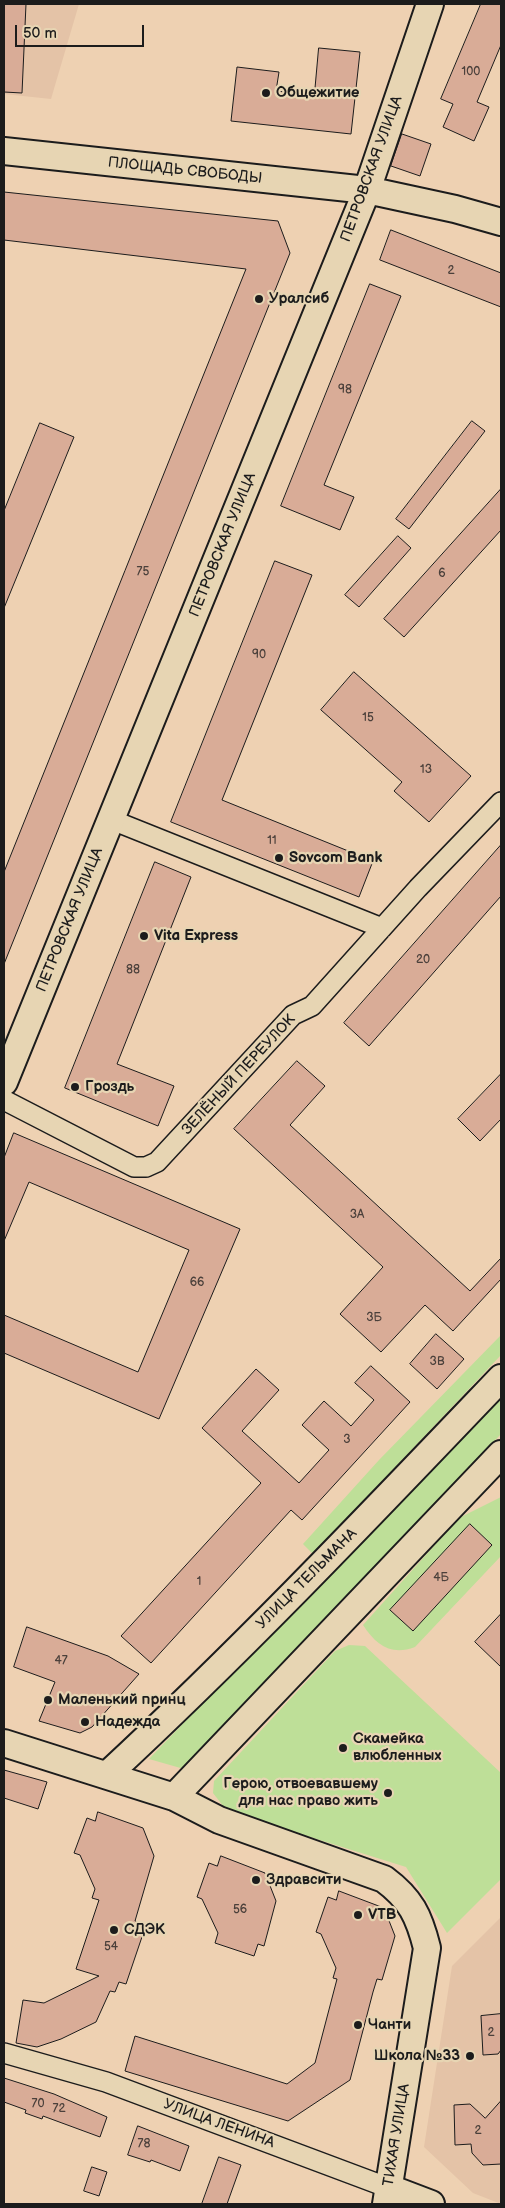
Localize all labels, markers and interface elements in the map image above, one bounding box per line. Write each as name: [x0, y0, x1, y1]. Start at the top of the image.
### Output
scale bar: [18, 15, 146, 47]
text: 50 m: [23, 24, 57, 43]
house number: 100: [462, 65, 480, 79]
place label: Общежитие: [276, 84, 359, 102]
marker: Общежитие: [260, 87, 272, 99]
street label: ПЕТРОВСКАЯ УЛИЦА: [337, 94, 407, 244]
street label: ПЛОЩАДЬ СВОБОДЫ: [107, 154, 263, 188]
house number: 2: [447, 264, 455, 278]
place label: Уралсиб: [269, 290, 329, 308]
marker: Уралсиб: [253, 293, 265, 305]
house number: 98: [338, 383, 352, 397]
street label: ПЕТРОВСКАЯ УЛИЦА: [186, 470, 260, 620]
house number: 75: [137, 565, 149, 579]
house number: 6: [438, 567, 446, 581]
house number: 90: [252, 648, 266, 662]
house number: 15: [362, 711, 374, 725]
house number: 13: [420, 763, 432, 777]
house number: 11: [267, 834, 277, 848]
street label: ПЕТРОВСКАЯ УЛИЦА: [33, 845, 107, 995]
place label: Sovcom Bank: [289, 849, 382, 867]
marker: Sovcom Bank: [273, 852, 285, 864]
place label: Vita Express: [154, 927, 238, 945]
marker: Vita Express: [138, 930, 150, 942]
house number: 20: [416, 953, 430, 967]
house number: 88: [126, 963, 140, 977]
street label: ЗЕЛЁНЫЙ ПЕРЕУЛОК: [179, 1011, 299, 1139]
place label: Гроздь: [85, 1078, 134, 1096]
marker: Гроздь: [69, 1081, 81, 1093]
house number: 3А: [350, 1208, 364, 1222]
house number: 66: [190, 1276, 204, 1290]
house number: 3Б: [366, 1311, 382, 1325]
house number: 3В: [430, 1355, 444, 1369]
house number: 3: [343, 1433, 351, 1447]
street label: УЛИЦА ТЕЛЬМАНА: [253, 1525, 361, 1633]
house number: 4Б: [433, 1571, 449, 1585]
house number: 1: [197, 1575, 201, 1589]
house number: 47: [54, 1654, 68, 1668]
place label: Маленький принц: [58, 1691, 186, 1709]
marker: Маленький принц: [42, 1694, 54, 1706]
place label: Надежда: [95, 1713, 160, 1731]
marker: Надежда: [79, 1716, 91, 1728]
place label: Скамейка влюбленных: [353, 1730, 441, 1765]
marker: Скамейка влюбленных: [337, 1742, 349, 1754]
place label: Герою, отвоевавшему для нас право жить: [223, 1775, 378, 1810]
marker: Герою, отвоевавшему для нас право жить: [382, 1787, 394, 1799]
place label: Здравсити: [266, 1871, 342, 1889]
marker: Здравсити: [250, 1874, 262, 1886]
house number: 56: [233, 1903, 247, 1917]
place label: VTB: [368, 1906, 396, 1924]
marker: VTB: [352, 1909, 364, 1921]
place label: СДЭК: [124, 1921, 165, 1939]
marker: СДЭК: [108, 1924, 120, 1936]
house number: 54: [104, 1940, 118, 1954]
place label: Чанти: [368, 2016, 411, 2034]
marker: Чанти: [352, 2019, 364, 2031]
house number: 2: [487, 2026, 495, 2040]
place label: Школа №33: [374, 2047, 460, 2065]
marker: Школа №33: [464, 2050, 476, 2062]
street label: ТИХАЯ УЛИЦА: [380, 2082, 414, 2188]
street label: УЛИЦА ЛЕНИНА: [161, 2096, 277, 2152]
house number: 70: [32, 2097, 44, 2111]
house number: 72: [53, 2102, 65, 2116]
house number: 2: [474, 2124, 482, 2138]
house number: 78: [138, 2137, 150, 2151]

